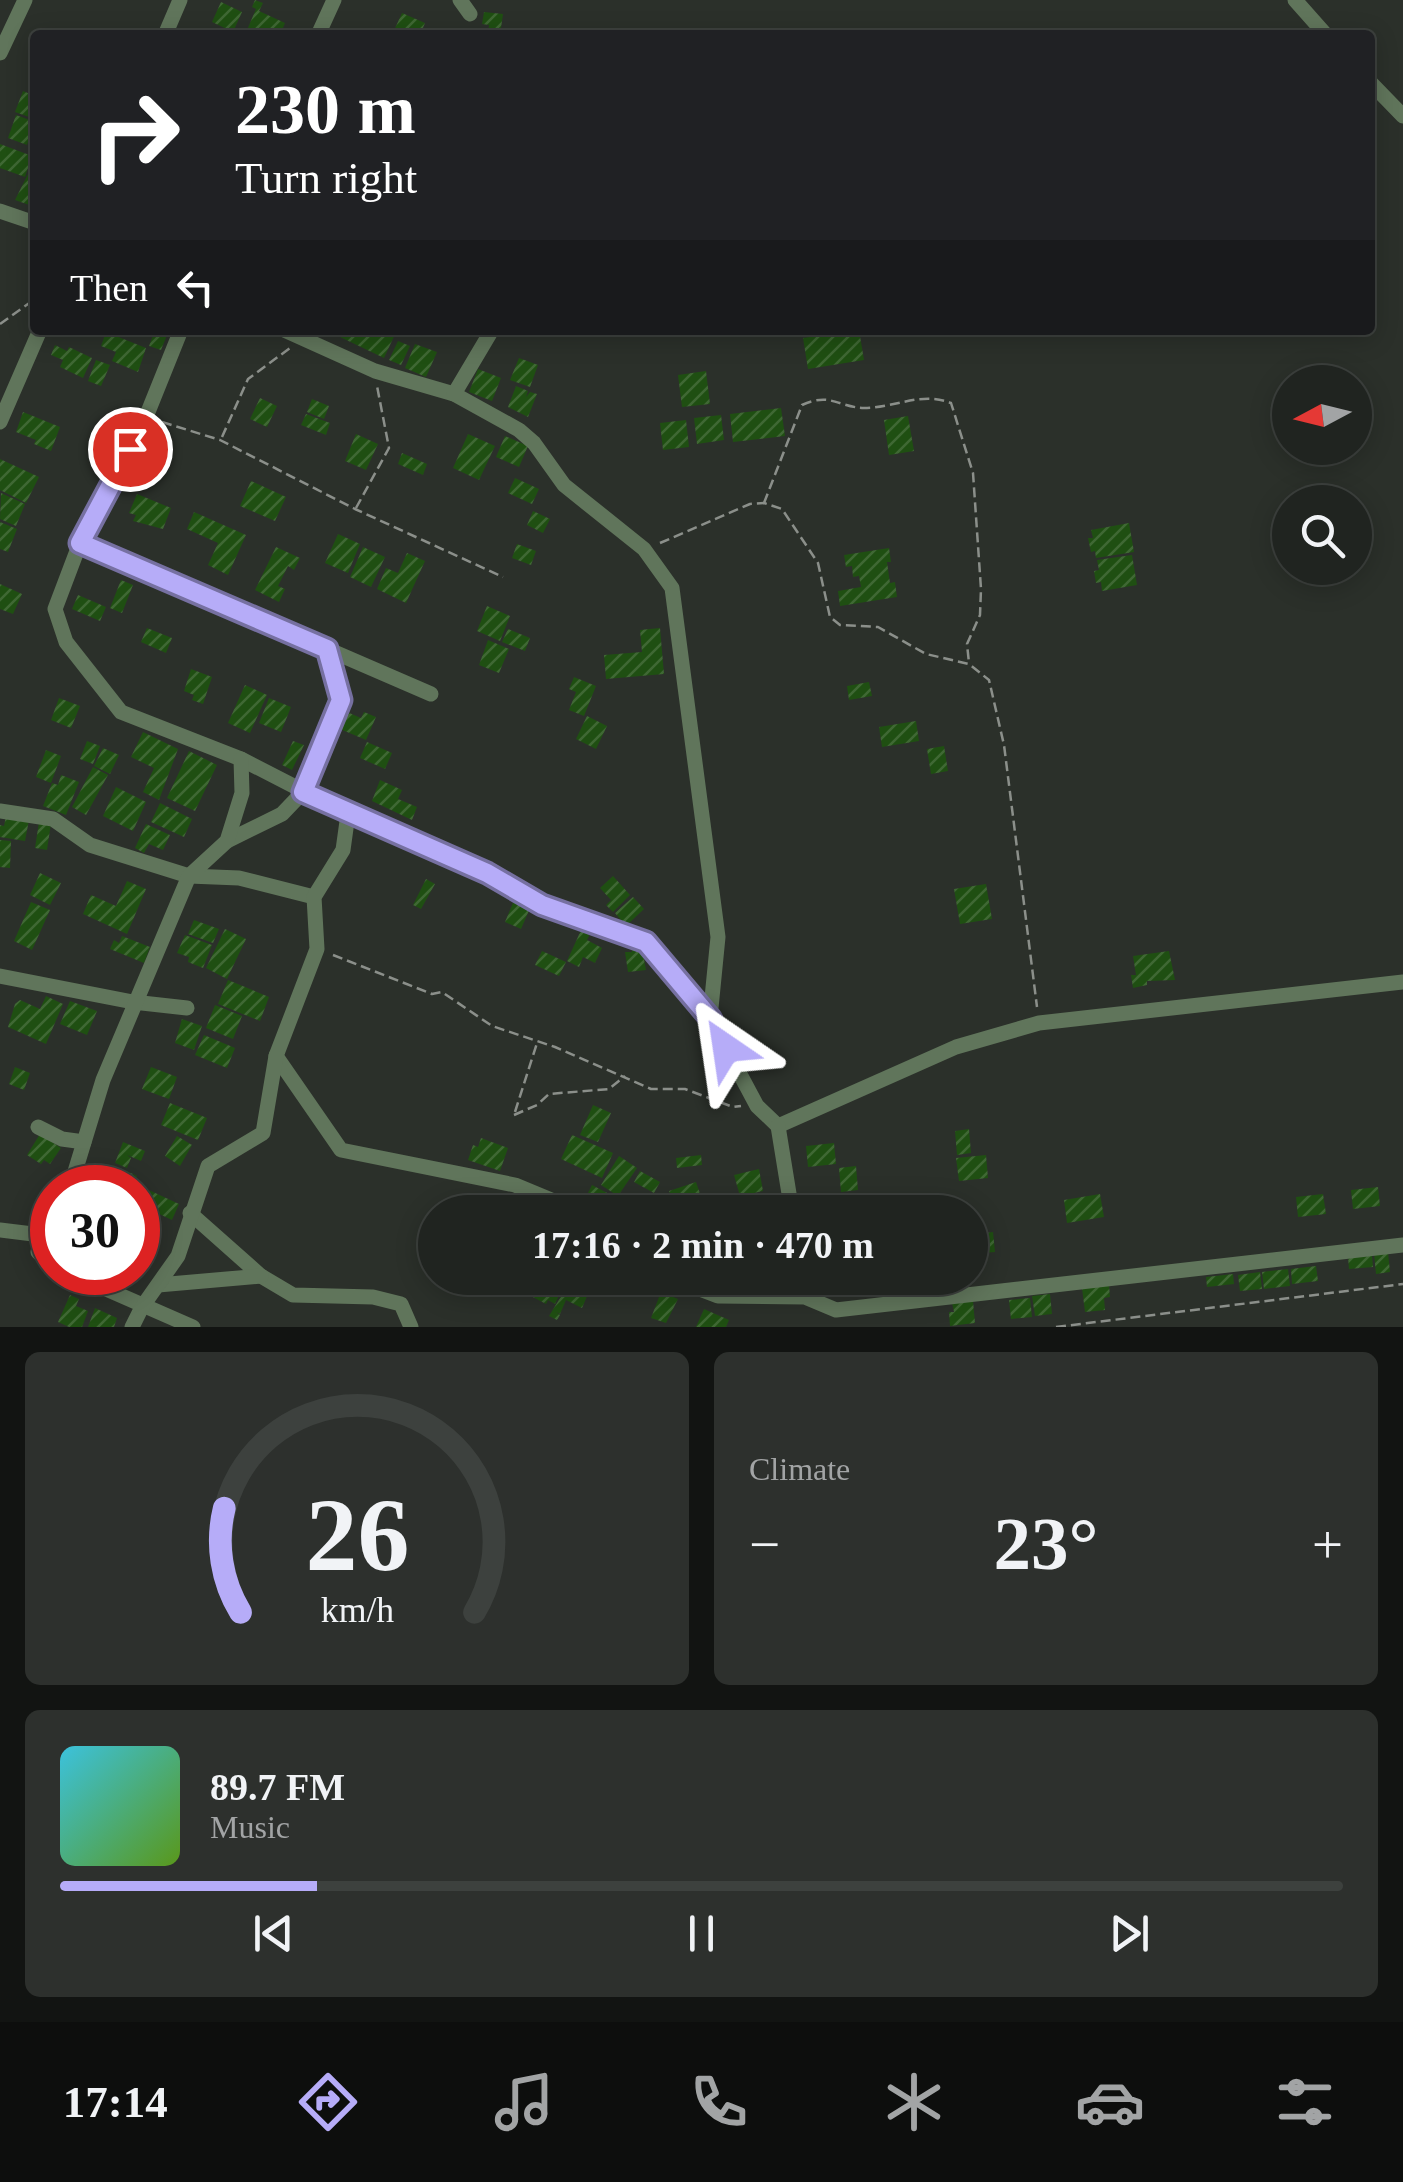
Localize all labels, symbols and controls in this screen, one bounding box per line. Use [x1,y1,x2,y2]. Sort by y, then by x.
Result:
icon: right [70,70,200,200]
text: 230 m [235,71,416,148]
text: Turn right [235,153,417,203]
icon: left [168,260,223,315]
text: Then [70,267,148,309]
north arrow [1272,365,1372,465]
map controls [1272,365,1372,585]
pin [88,407,173,492]
icon: arrive [103,422,158,477]
button: search [1272,485,1372,585]
position arrow [674,996,778,1100]
speed limit sign: 30 [30,1165,160,1295]
text: 17:16 · 2 min · 470 m [532,1224,874,1266]
text: Climate [749,1451,850,1487]
text: 26 [305,1477,409,1592]
text: 23° [994,1502,1099,1585]
text: − [749,1514,780,1575]
text: + [1312,1514,1343,1575]
text: km/h [320,1590,394,1630]
text: 89.7 FM [210,1766,345,1808]
text: Music [210,1809,290,1845]
icon: previous [246,1906,301,1961]
icon: pause [674,1906,729,1961]
icon: next [1102,1906,1157,1961]
icon: directions [293,2067,363,2137]
icon: music [489,2067,559,2137]
icon: phone [684,2067,754,2137]
icon: climate [879,2067,949,2137]
icon: car [1075,2067,1145,2137]
icon: filters [1270,2067,1340,2137]
text: 17:14 [63,2077,168,2127]

